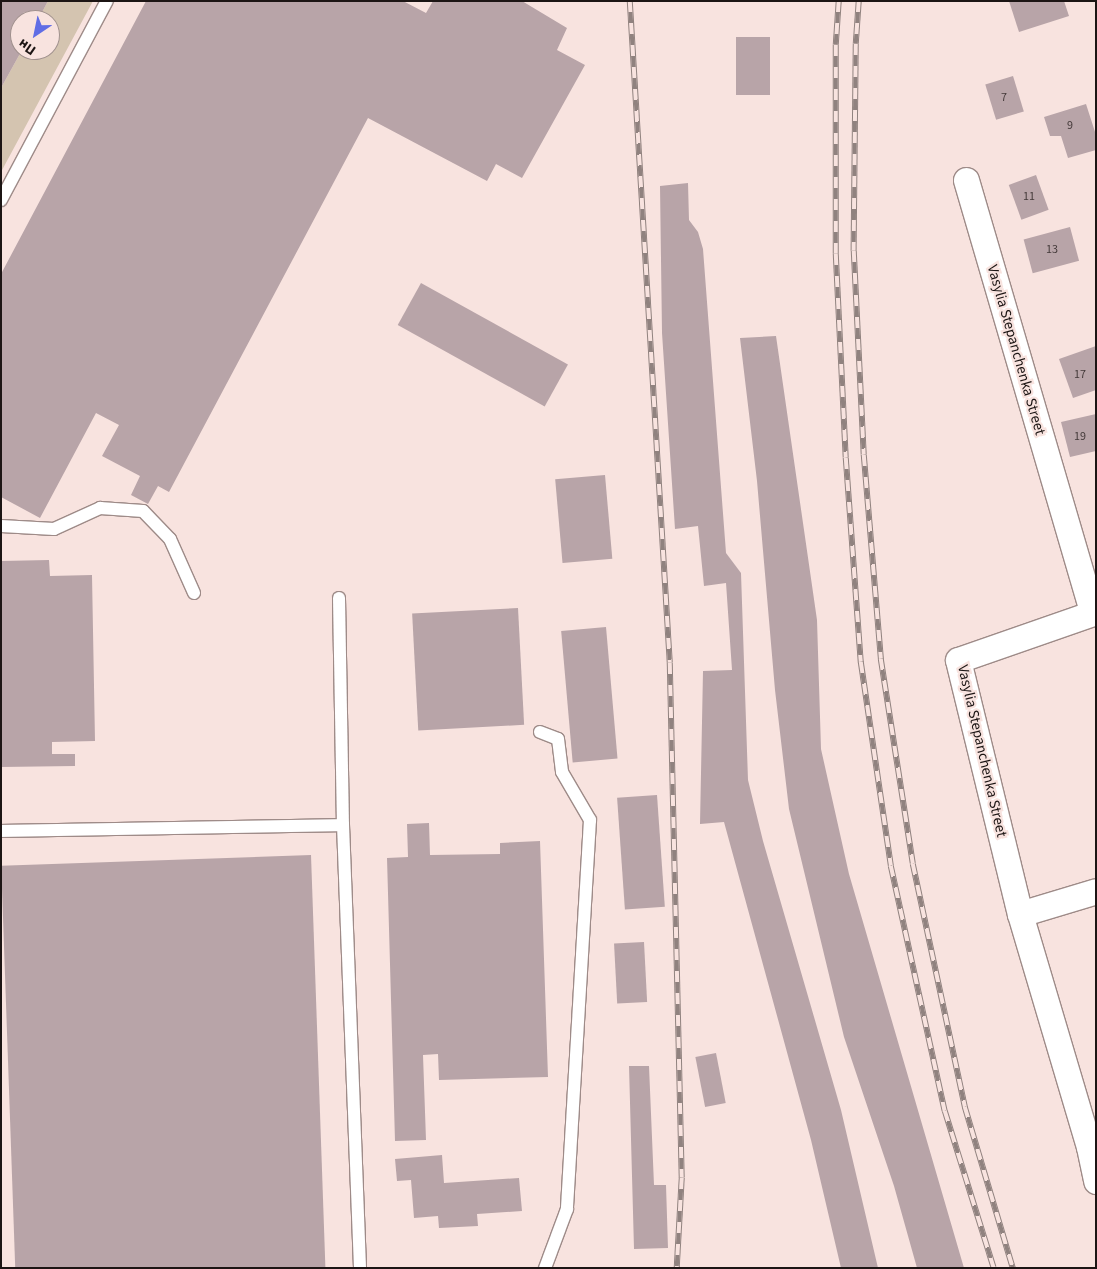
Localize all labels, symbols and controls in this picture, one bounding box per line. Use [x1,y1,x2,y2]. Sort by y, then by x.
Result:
north arrow [10,10,60,60]
text: Пн [14,33,40,60]
house number: 7 [1001,91,1007,105]
house number: 9 [1067,119,1073,133]
house number: 11 [1023,190,1035,204]
house number: 13 [1046,243,1058,257]
street label: Vasylia Stepanchenka Street [983,263,1049,437]
house number: 17 [1074,368,1086,382]
house number: 19 [1074,430,1086,444]
street label: Vasylia Stepanchenka Street [953,663,1011,839]

